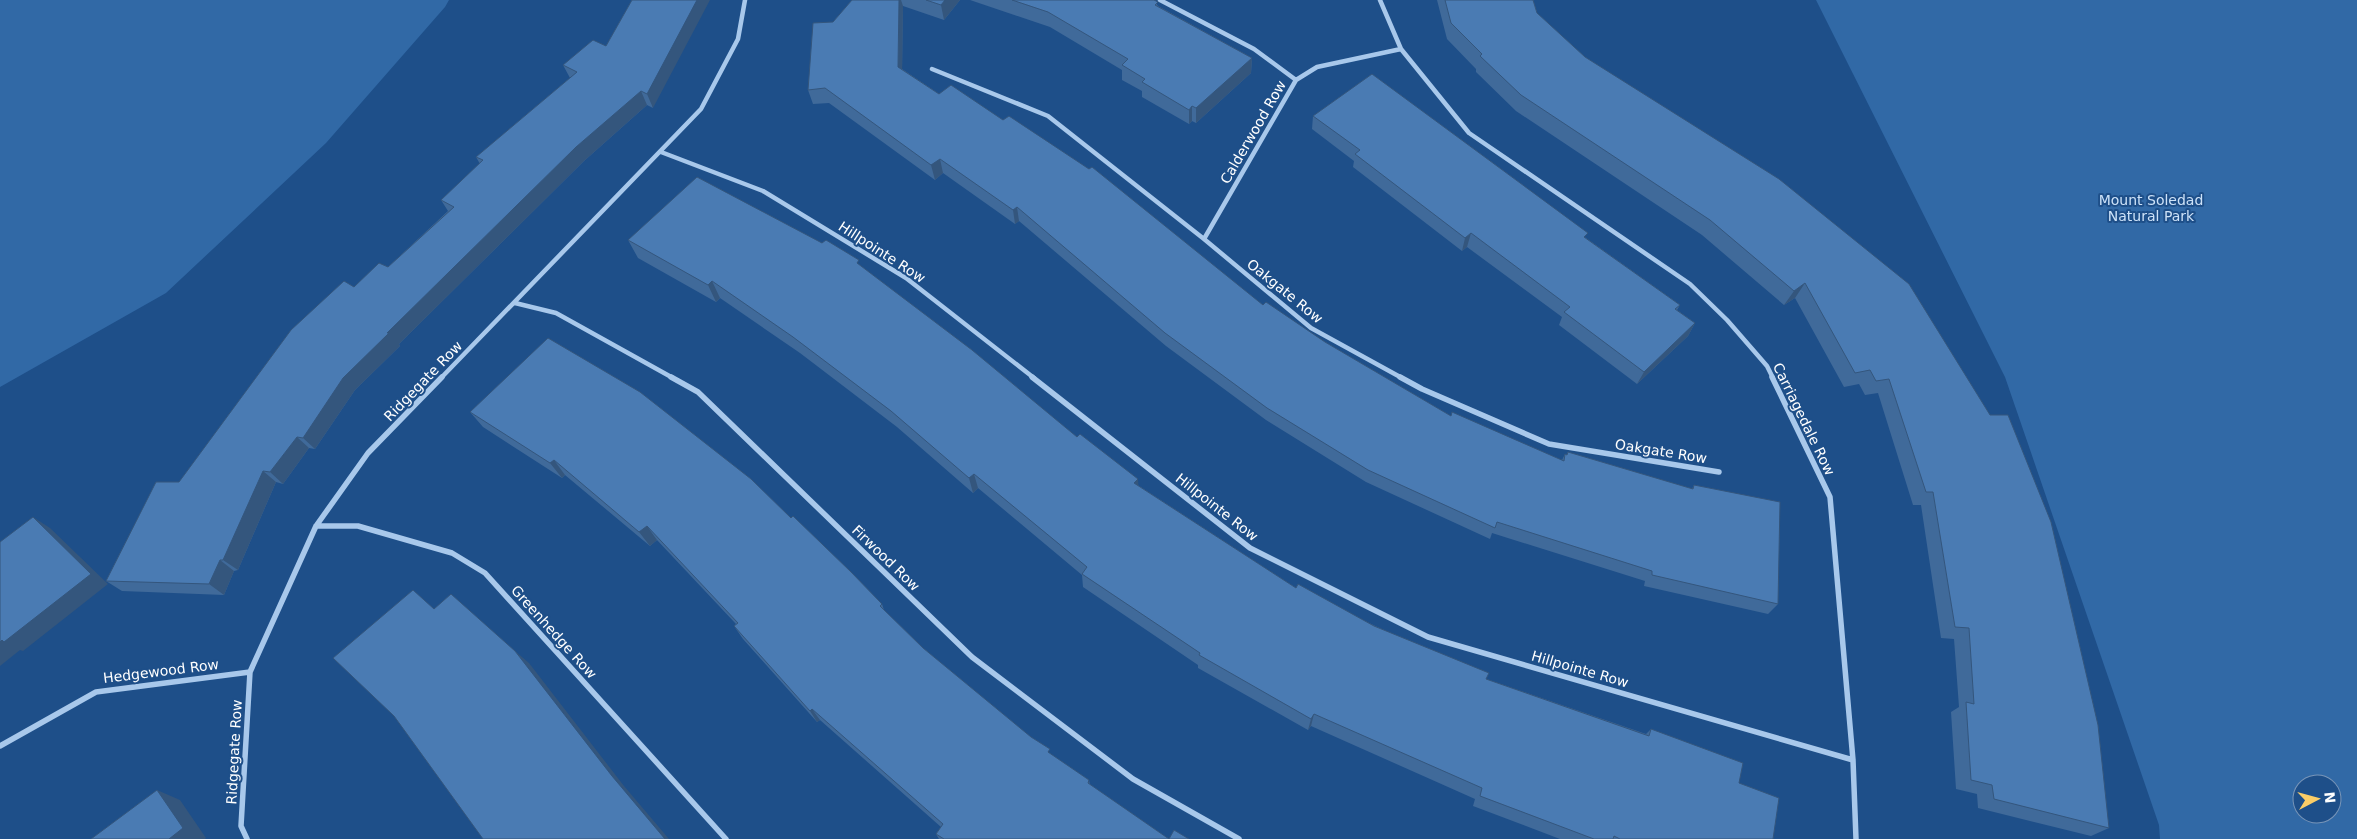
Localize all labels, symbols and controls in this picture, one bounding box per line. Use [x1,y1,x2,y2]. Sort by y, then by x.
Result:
street label: Calderwood Row [1217,78,1289,186]
park label: Mount Soledad Natural Park [2099,192,2203,224]
street label: Hillpointe Row [836,218,928,286]
street label: Oakgate Row [1244,256,1326,326]
street label: Ridgegate Row [381,338,465,424]
street label: Carriagedale Row [1770,360,1838,478]
street label: Oakgate Row [1614,436,1708,466]
street label: Hillpointe Row [1173,470,1261,544]
street label: Firwood Row [849,522,923,594]
street label: Greenhedge Row [508,582,600,682]
street label: Hillpointe Row [1530,648,1630,690]
street label: Hedgewood Row [102,656,220,686]
street label: Ridgegate Row [223,699,245,805]
north arrow [2292,774,2342,824]
text: N [2321,791,2338,804]

